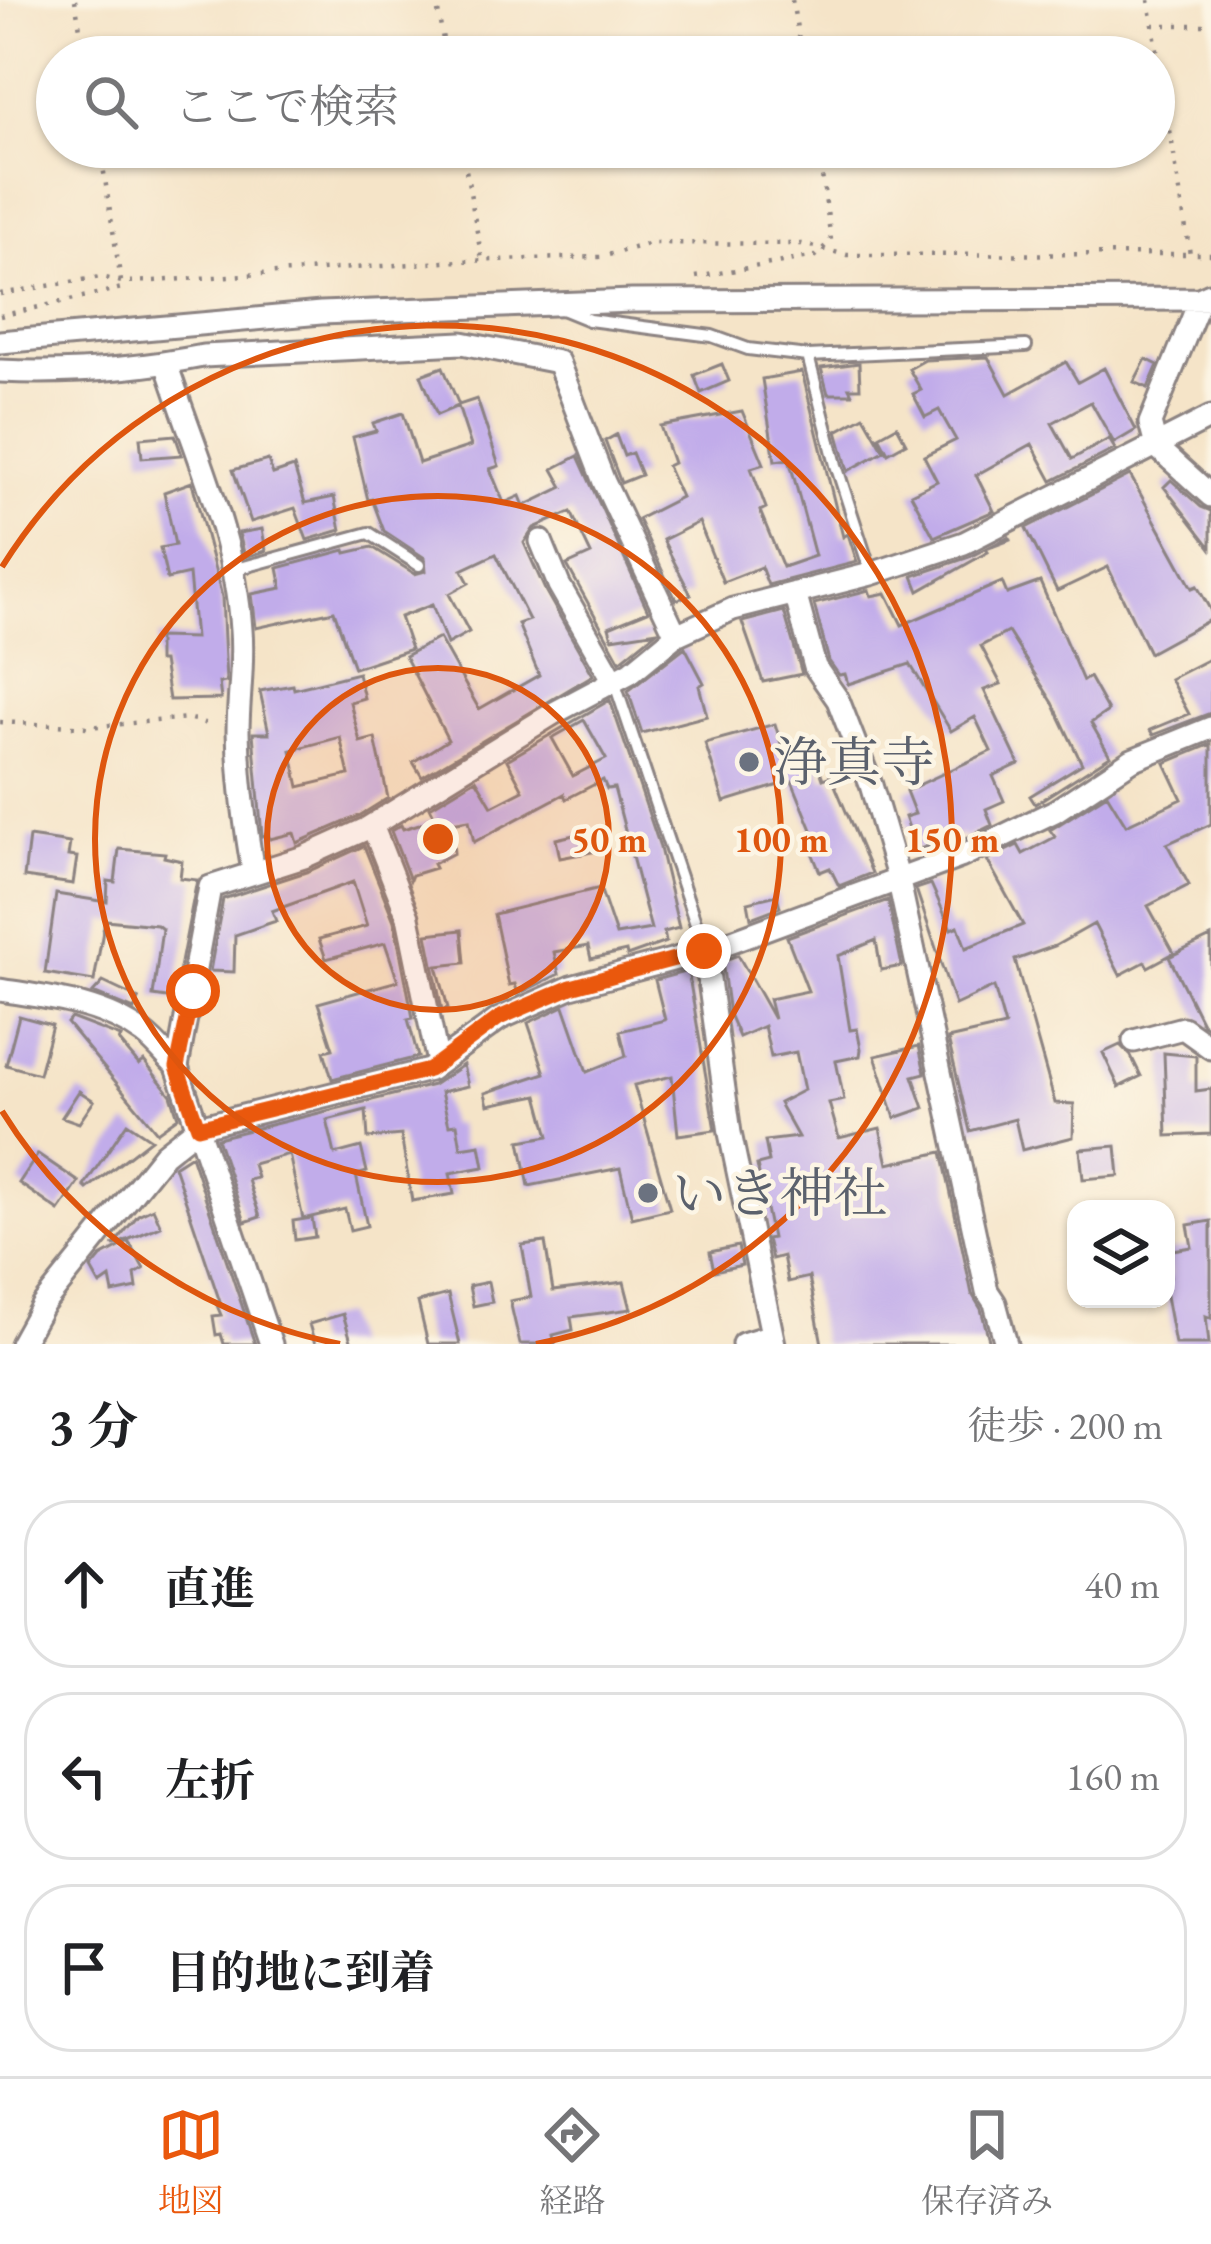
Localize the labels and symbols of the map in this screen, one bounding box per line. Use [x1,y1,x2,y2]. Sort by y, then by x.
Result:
place label: 浄真寺 [773,727,935,797]
marker: 浄真寺 [736,749,762,775]
text: 50 m [571,816,647,863]
text: 100 m [734,816,828,863]
text: 150 m [905,816,999,863]
centre of rings [417,818,459,860]
route end [677,924,731,978]
route start [166,964,220,1018]
place label: いき神社 [672,1158,888,1228]
marker: いき神社 [635,1180,661,1206]

